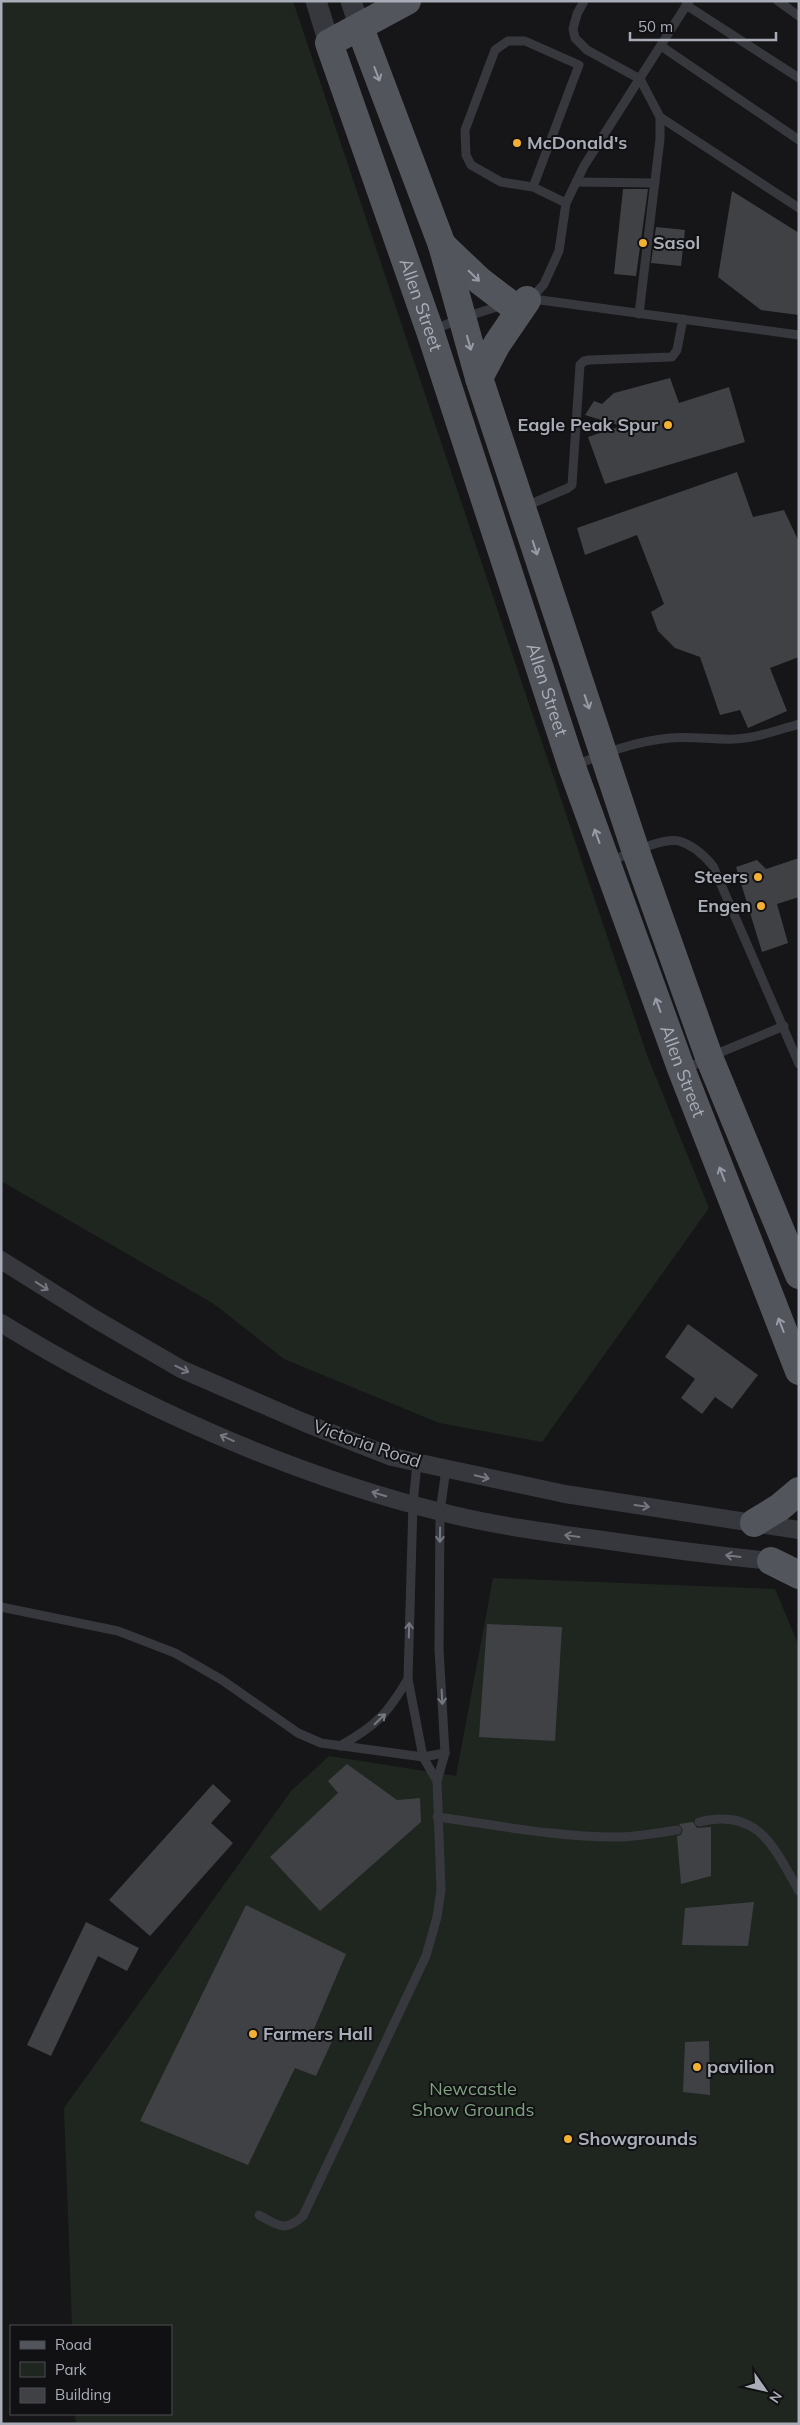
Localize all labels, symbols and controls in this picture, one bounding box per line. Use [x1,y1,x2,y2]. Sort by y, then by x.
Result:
scale bar [630,10,776,42]
text: 50 m [638,17,673,36]
one-way arrow [373,66,382,81]
place label: McDonald's [527,131,627,154]
marker: McDonald's [511,137,523,149]
place label: Sasol [653,231,700,254]
marker: Sasol [637,237,649,249]
street label: Allen Street [394,255,448,354]
one-way arrow [468,269,480,282]
one-way arrow [465,335,474,351]
place label: Eagle Peak Spur [518,413,659,436]
marker: Eagle Peak Spur [662,419,674,431]
one-way arrow [531,540,540,555]
street label: Allen Street [521,640,573,739]
one-way arrow [583,694,592,709]
one-way arrow [591,829,601,845]
place label: Steers [694,865,748,888]
marker: Steers [752,871,764,883]
place label: Engen [698,894,751,917]
marker: Engen [755,900,767,912]
one-way arrow [653,998,662,1014]
street label: Allen Street [655,1022,711,1120]
one-way arrow [717,1166,726,1182]
one-way arrow [35,1281,49,1291]
one-way arrow [776,1318,785,1333]
one-way arrow [174,1365,189,1374]
street label: Victoria Road [310,1414,424,1473]
one-way arrow [220,1433,235,1443]
one-way arrow [473,1473,489,1482]
one-way arrow [372,1488,388,1498]
one-way arrow [633,1501,649,1511]
one-way arrow [435,1526,445,1543]
one-way arrow [564,1530,580,1540]
one-way arrow [725,1551,741,1561]
one-way arrow [404,1622,414,1638]
one-way arrow [437,1689,446,1705]
one-way arrow [374,1713,386,1725]
place label: Farmers Hall [263,2022,373,2045]
marker: Farmers Hall [247,2028,259,2040]
place label: pavilion [707,2055,775,2078]
marker: pavilion [691,2061,703,2073]
park label: Newcastle Show Grounds [412,2077,534,2121]
place label: Showgrounds [578,2127,697,2150]
marker: Showgrounds [562,2133,574,2145]
legend [10,2325,172,2415]
text: Road [55,2335,92,2354]
text: Park [55,2360,87,2379]
north arrow [740,2365,790,2415]
text: Building [55,2385,111,2404]
text: N [765,2388,786,2407]

